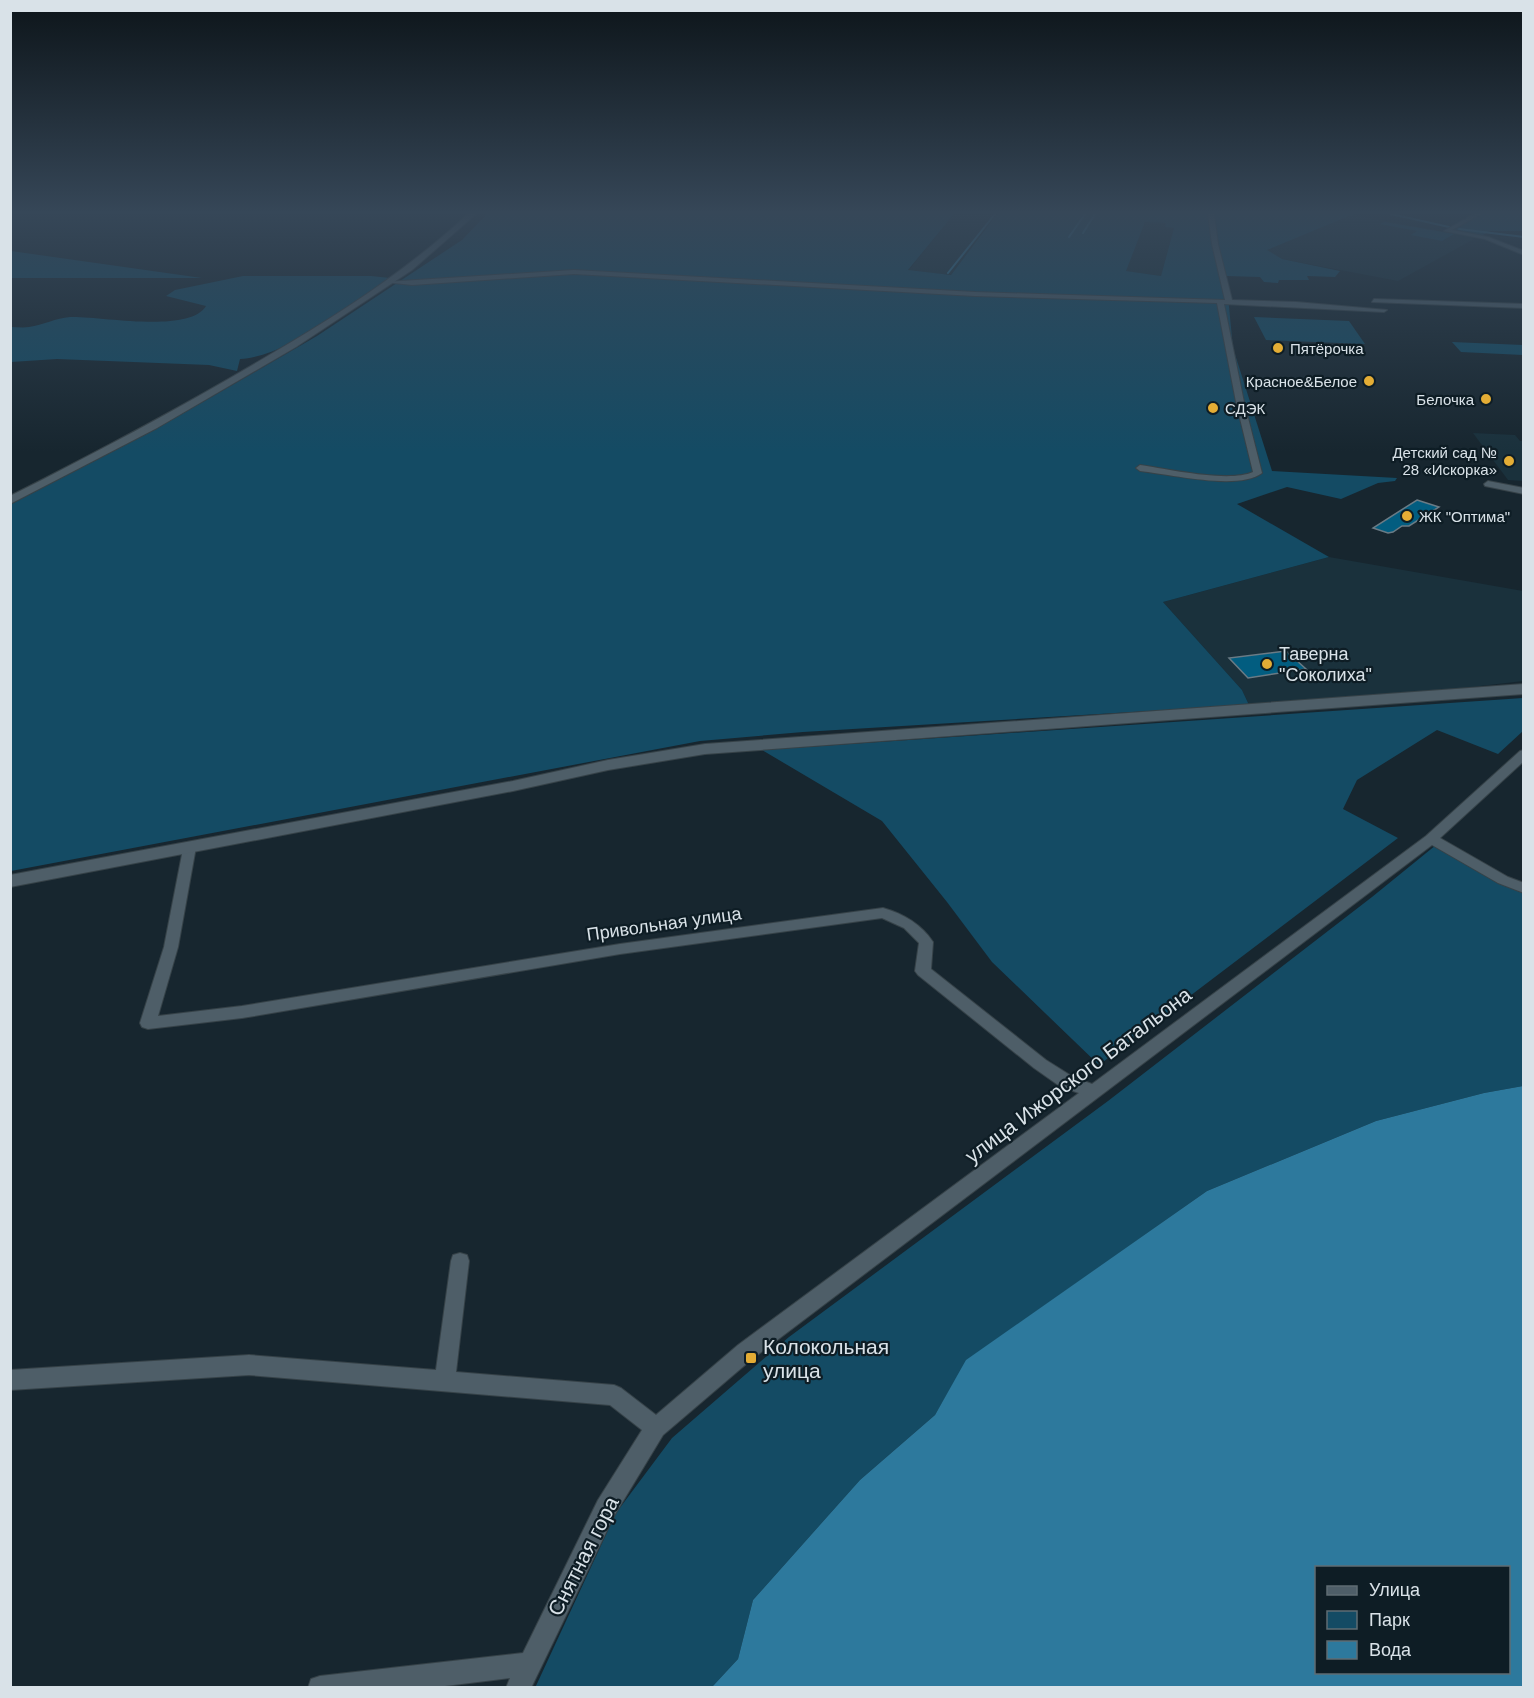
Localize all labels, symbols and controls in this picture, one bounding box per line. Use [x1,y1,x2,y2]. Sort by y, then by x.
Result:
place label: Пятёрочка [1290,340,1364,357]
marker: Пятёрочка [1271,341,1285,355]
place label: Красное&Белое [1246,373,1357,390]
marker: Красное&Белое [1362,374,1376,388]
place label: Белочка [1416,391,1475,408]
marker: Белочка [1479,392,1493,406]
place label: СДЭК [1225,400,1265,417]
marker: СДЭК [1206,401,1220,415]
place label: Детский сад № 28 «Искорка» [1392,444,1497,478]
marker: Детский сад № 28 «Искорка» [1502,454,1516,468]
place label: ЖК "Оптима" [1419,508,1510,525]
marker: ЖК "Оптима" [1400,509,1414,523]
place label: Таверна "Соколиха" [1279,644,1372,685]
marker: Таверна "Соколиха" [1260,657,1274,671]
street label: Привольная улица [585,903,744,945]
street label: улица Ижорского Батальона [961,982,1196,1167]
place label: Колокольная улица [763,1335,889,1382]
marker: Колокольная улица [744,1351,758,1365]
street label: Снятная гора [543,1492,623,1619]
legend [1315,1566,1510,1674]
text: Улица [1369,1580,1421,1600]
text: Парк [1369,1610,1410,1630]
text: Вода [1369,1640,1412,1660]

